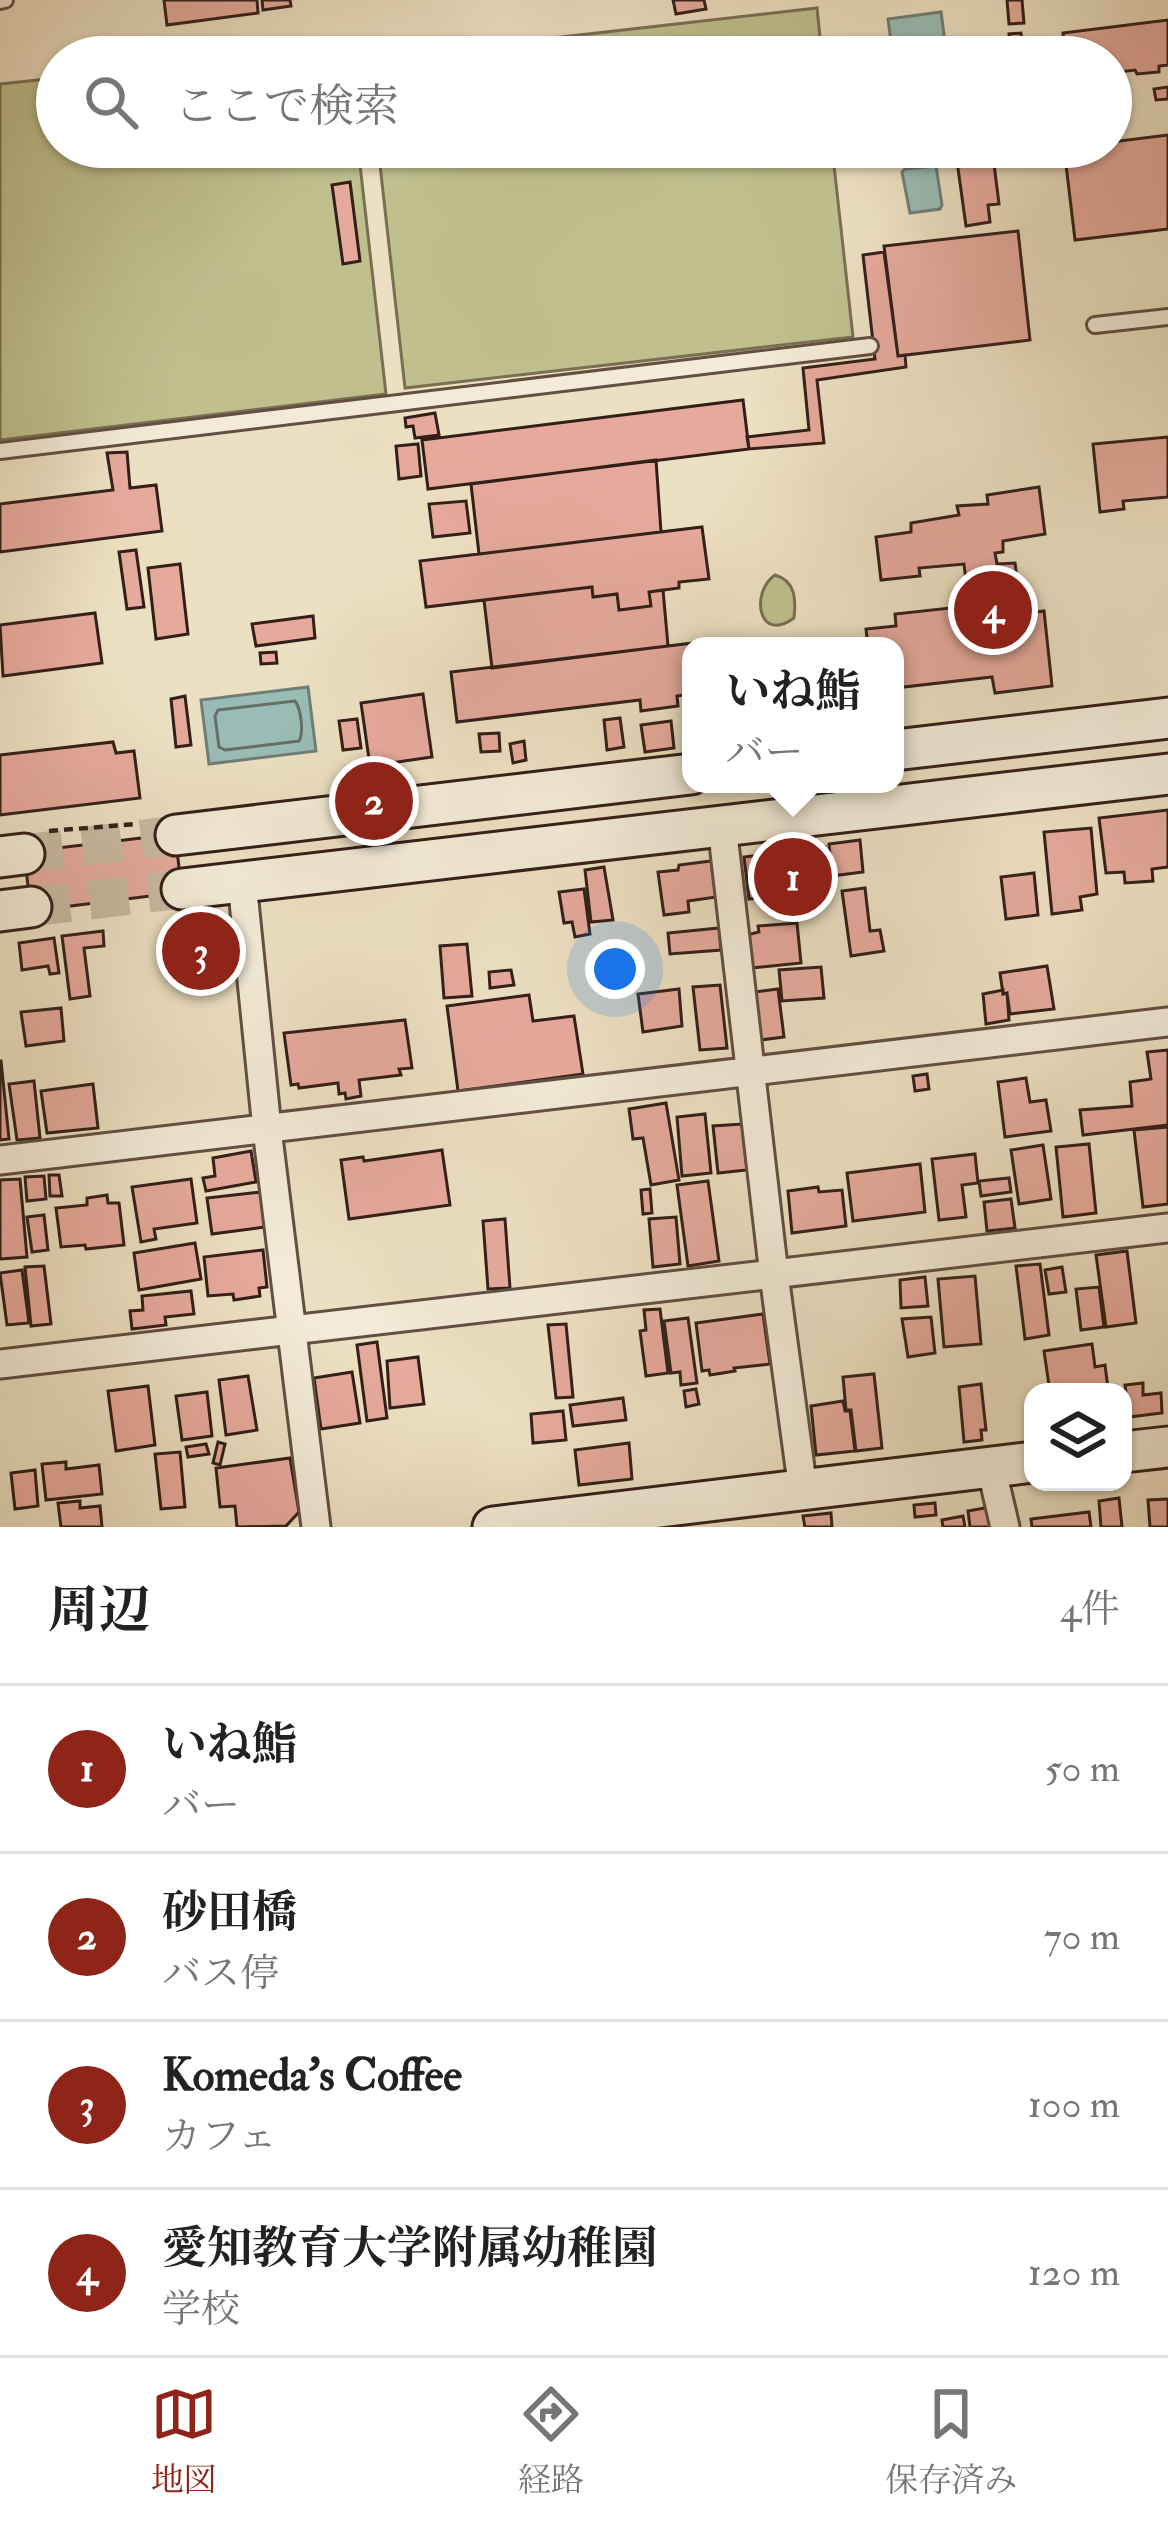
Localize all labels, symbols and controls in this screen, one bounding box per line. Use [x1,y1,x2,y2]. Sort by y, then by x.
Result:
search box [36,36,1132,168]
icon: search [78,69,144,135]
text: ここで検索 [174,79,399,135]
pin: 4 [954,565,1032,655]
popup [682,637,904,793]
text: いね鮨 [725,664,861,720]
text: バー [725,728,804,777]
pin: 2 [335,756,413,846]
pin: 1 [754,832,832,922]
pin: 3 [162,906,240,996]
your location [585,939,645,999]
map controls [1024,1383,1132,1491]
button: layers [1024,1383,1132,1491]
text: 周辺 [48,1579,150,1643]
text: 4件 [1060,1585,1120,1634]
text: いね鮨 [162,1717,297,1773]
text: 1 [80,1744,94,1793]
text: 50 m [1045,1744,1120,1793]
text: バー [162,1781,240,1830]
text: 砂田橋 [162,1885,297,1941]
text: 2 [77,1912,97,1961]
text: 70 m [1044,1912,1120,1961]
text: バス停 [162,1949,279,1998]
text: Komeda's Coffee [162,2048,462,2104]
text: 3 [80,2080,94,2129]
text: 100 m [1028,2080,1120,2129]
text: カフェ [162,2112,277,2161]
text: 愛知教育大学附属幼稚園 [162,2221,657,2277]
text: 4 [76,2248,98,2297]
text: 120 m [1028,2248,1120,2297]
text: 学校 [162,2285,240,2334]
tab: 地図 [151,2381,217,2501]
tab: 経路 [518,2381,584,2501]
tab: 保存済み [885,2381,1017,2501]

